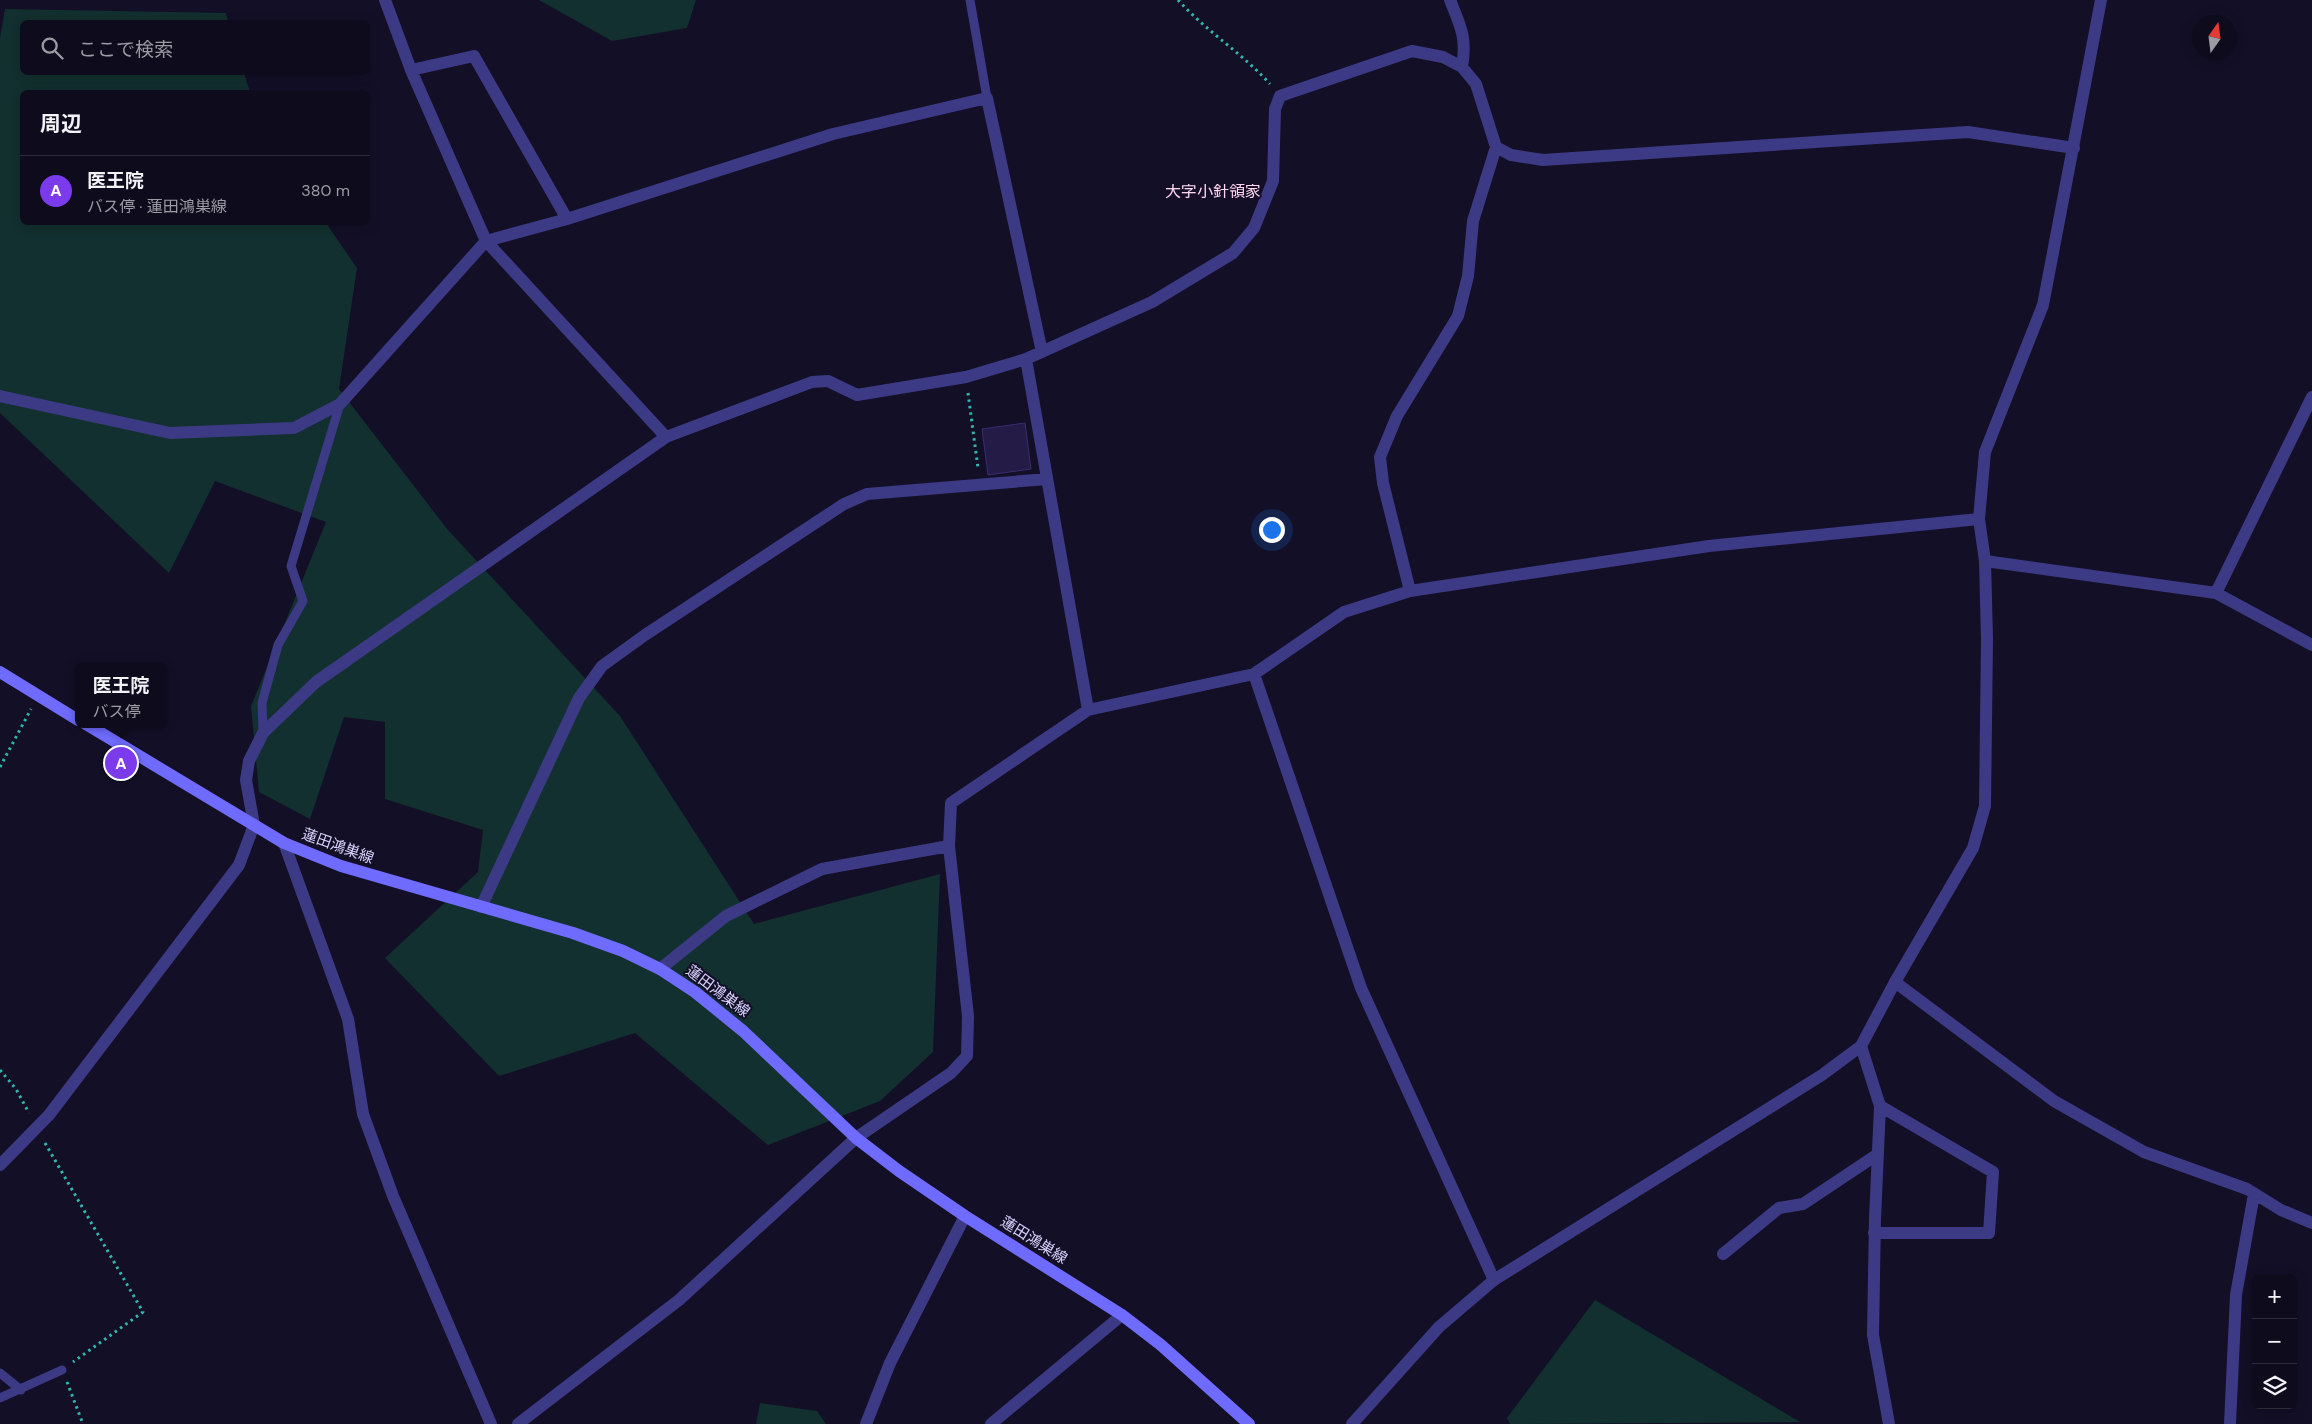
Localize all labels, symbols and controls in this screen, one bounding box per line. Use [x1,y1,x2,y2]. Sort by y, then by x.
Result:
north arrow [2192,15,2237,60]
search box [20,20,370,75]
icon: search [38,34,66,62]
text: ここで検索 [78,37,173,62]
text: 周辺 [40,110,82,138]
text: 医王院 [87,168,144,193]
text: A [50,180,62,201]
text: 380 m [301,180,350,201]
district label: 大字小針領家 [1165,181,1261,202]
text: バス停 · 蓮田鴻巣線 [87,196,227,217]
your location [1259,517,1285,543]
popup [75,663,167,728]
text: 医王院 [92,673,150,698]
text: バス停 [92,701,141,722]
pin: A [105,744,137,782]
street label: 蓮田鴻巣線 [299,824,377,868]
street label: 蓮田鴻巣線 [682,960,754,1022]
street label: 蓮田鴻巣線 [997,1212,1071,1268]
map controls [2252,1274,2297,1409]
button: + [2252,1274,2297,1319]
button: − [2252,1319,2297,1364]
button: layers [2252,1364,2297,1409]

